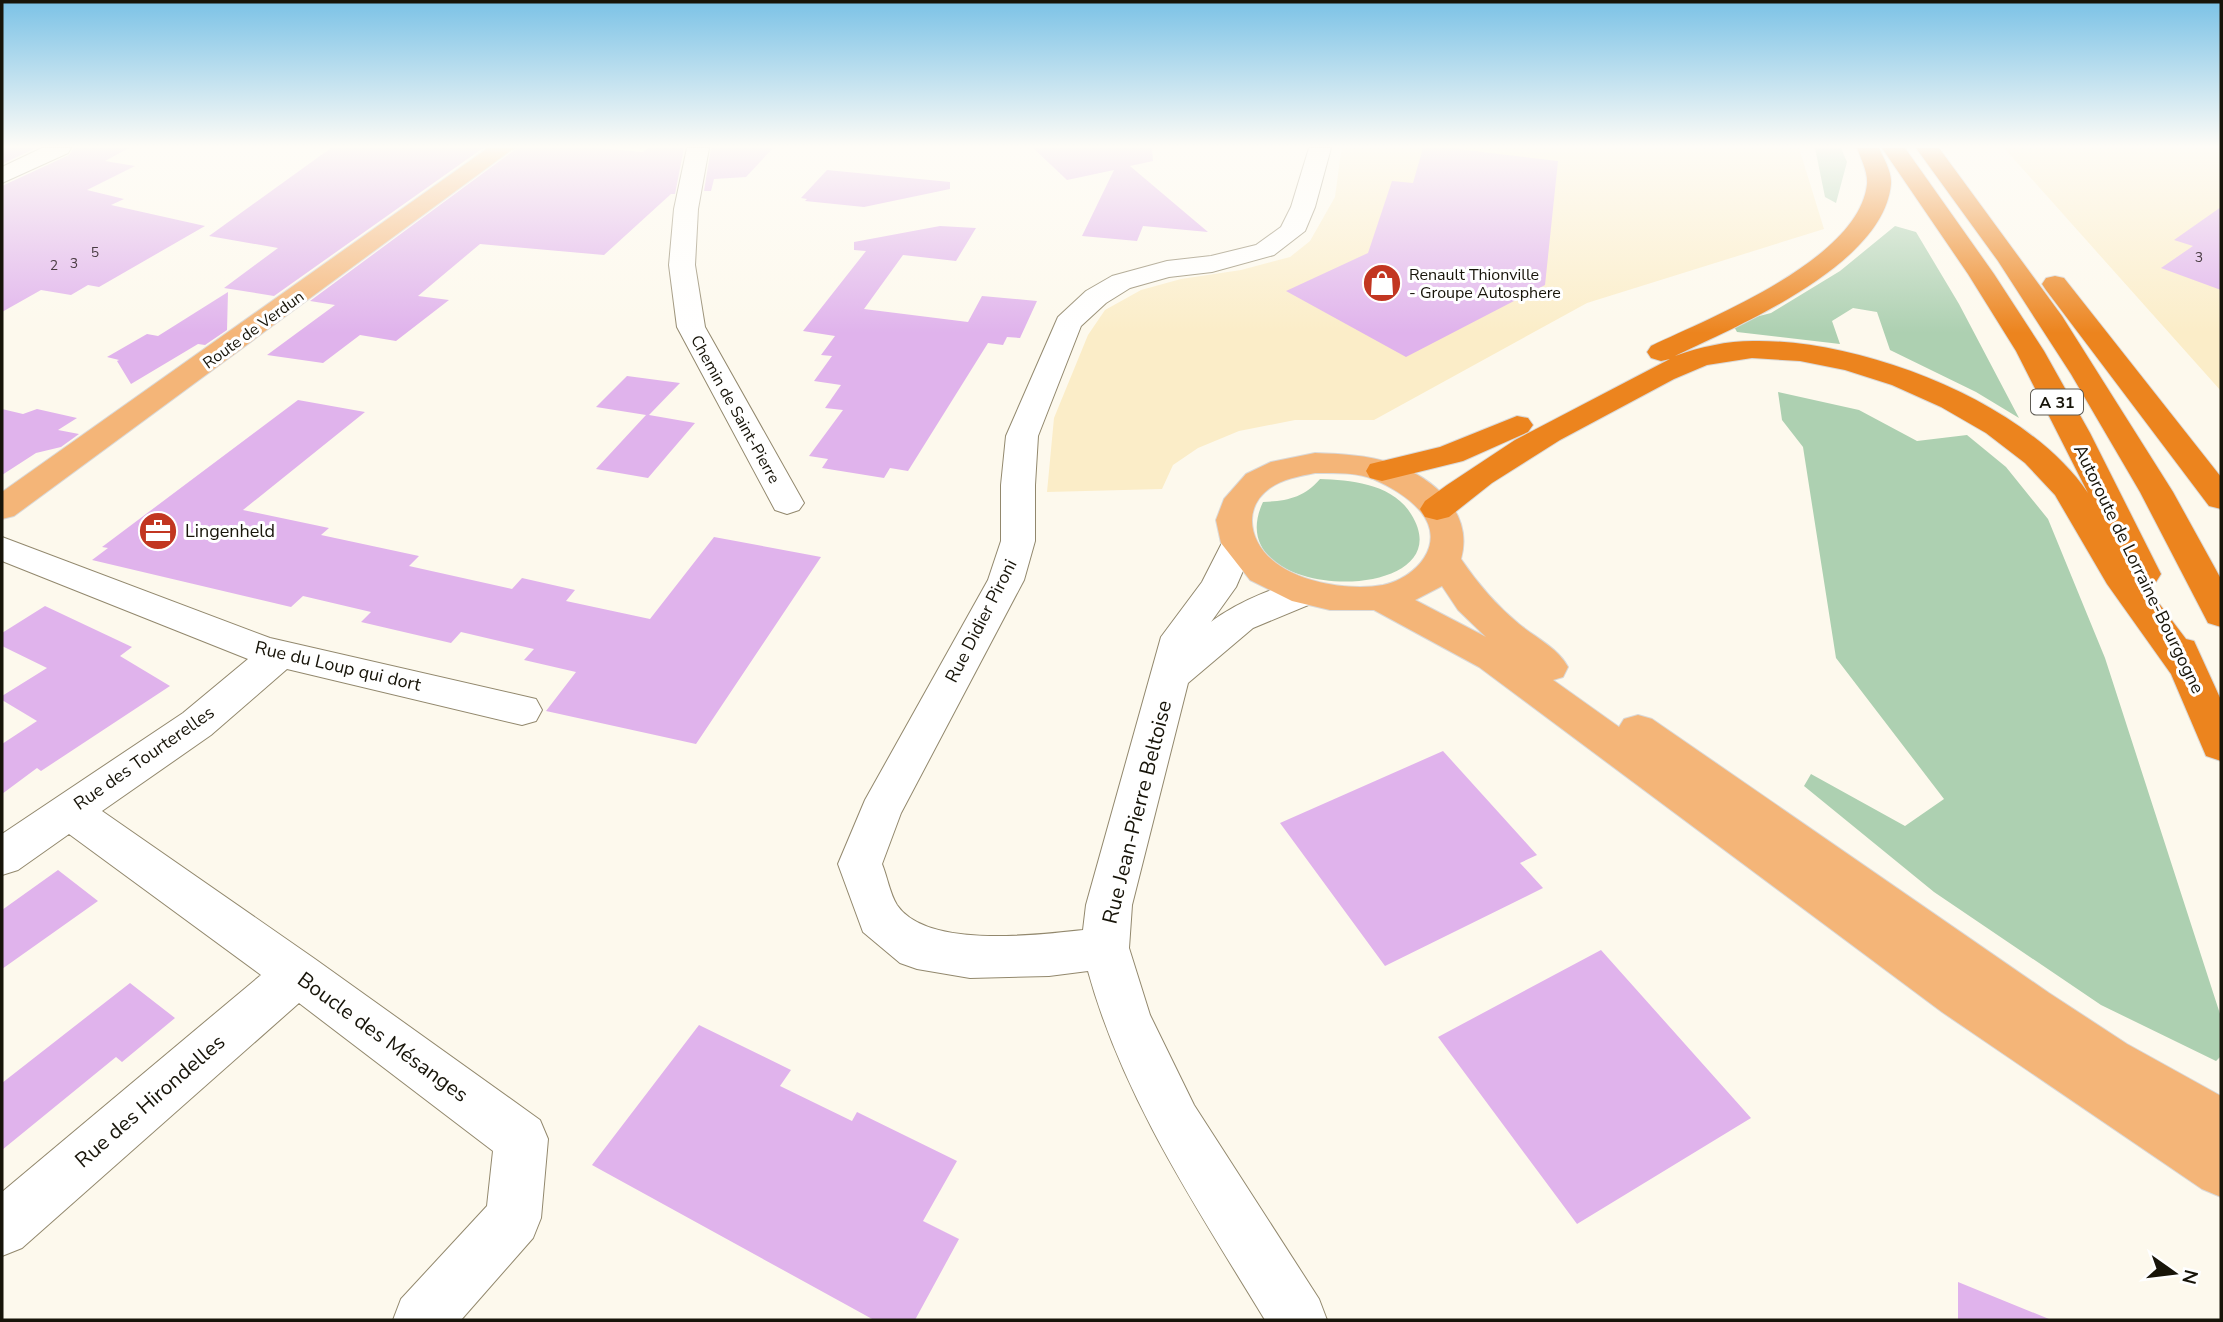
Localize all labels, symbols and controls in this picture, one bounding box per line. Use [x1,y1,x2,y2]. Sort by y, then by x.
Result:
house number: 5 [91,243,99,262]
house number: 3 [2195,248,2203,267]
house number: 3 [70,254,78,273]
house number: 2 [50,256,58,275]
shop icon: Renault Thionville - Groupe Autosphere [1361,262,1403,304]
place label: Renault Thionville - Groupe Autosphere [1409,264,1561,304]
street label: Route de Verdun [199,286,309,374]
street label: Chemin de Saint-Pierre [685,331,785,488]
road number: A 31 [2031,390,2083,414]
street label: Autoroute de Lorraine-Bourgogne [2068,440,2210,698]
office icon: Lingenheld [137,510,179,552]
place label: Lingenheld [185,519,275,543]
street label: Rue Didier Pironi [940,555,1022,687]
street label: Rue du Loup qui dort [253,635,424,697]
street label: Rue Jean-Pierre Beltoise [1096,697,1178,927]
street label: Rue des Tourterelles [69,700,219,816]
street label: Boucle des Mésanges [292,965,474,1109]
street label: Rue des Hirondelles [69,1028,231,1174]
north arrow [2139,1238,2209,1308]
text: N [2175,1267,2204,1287]

